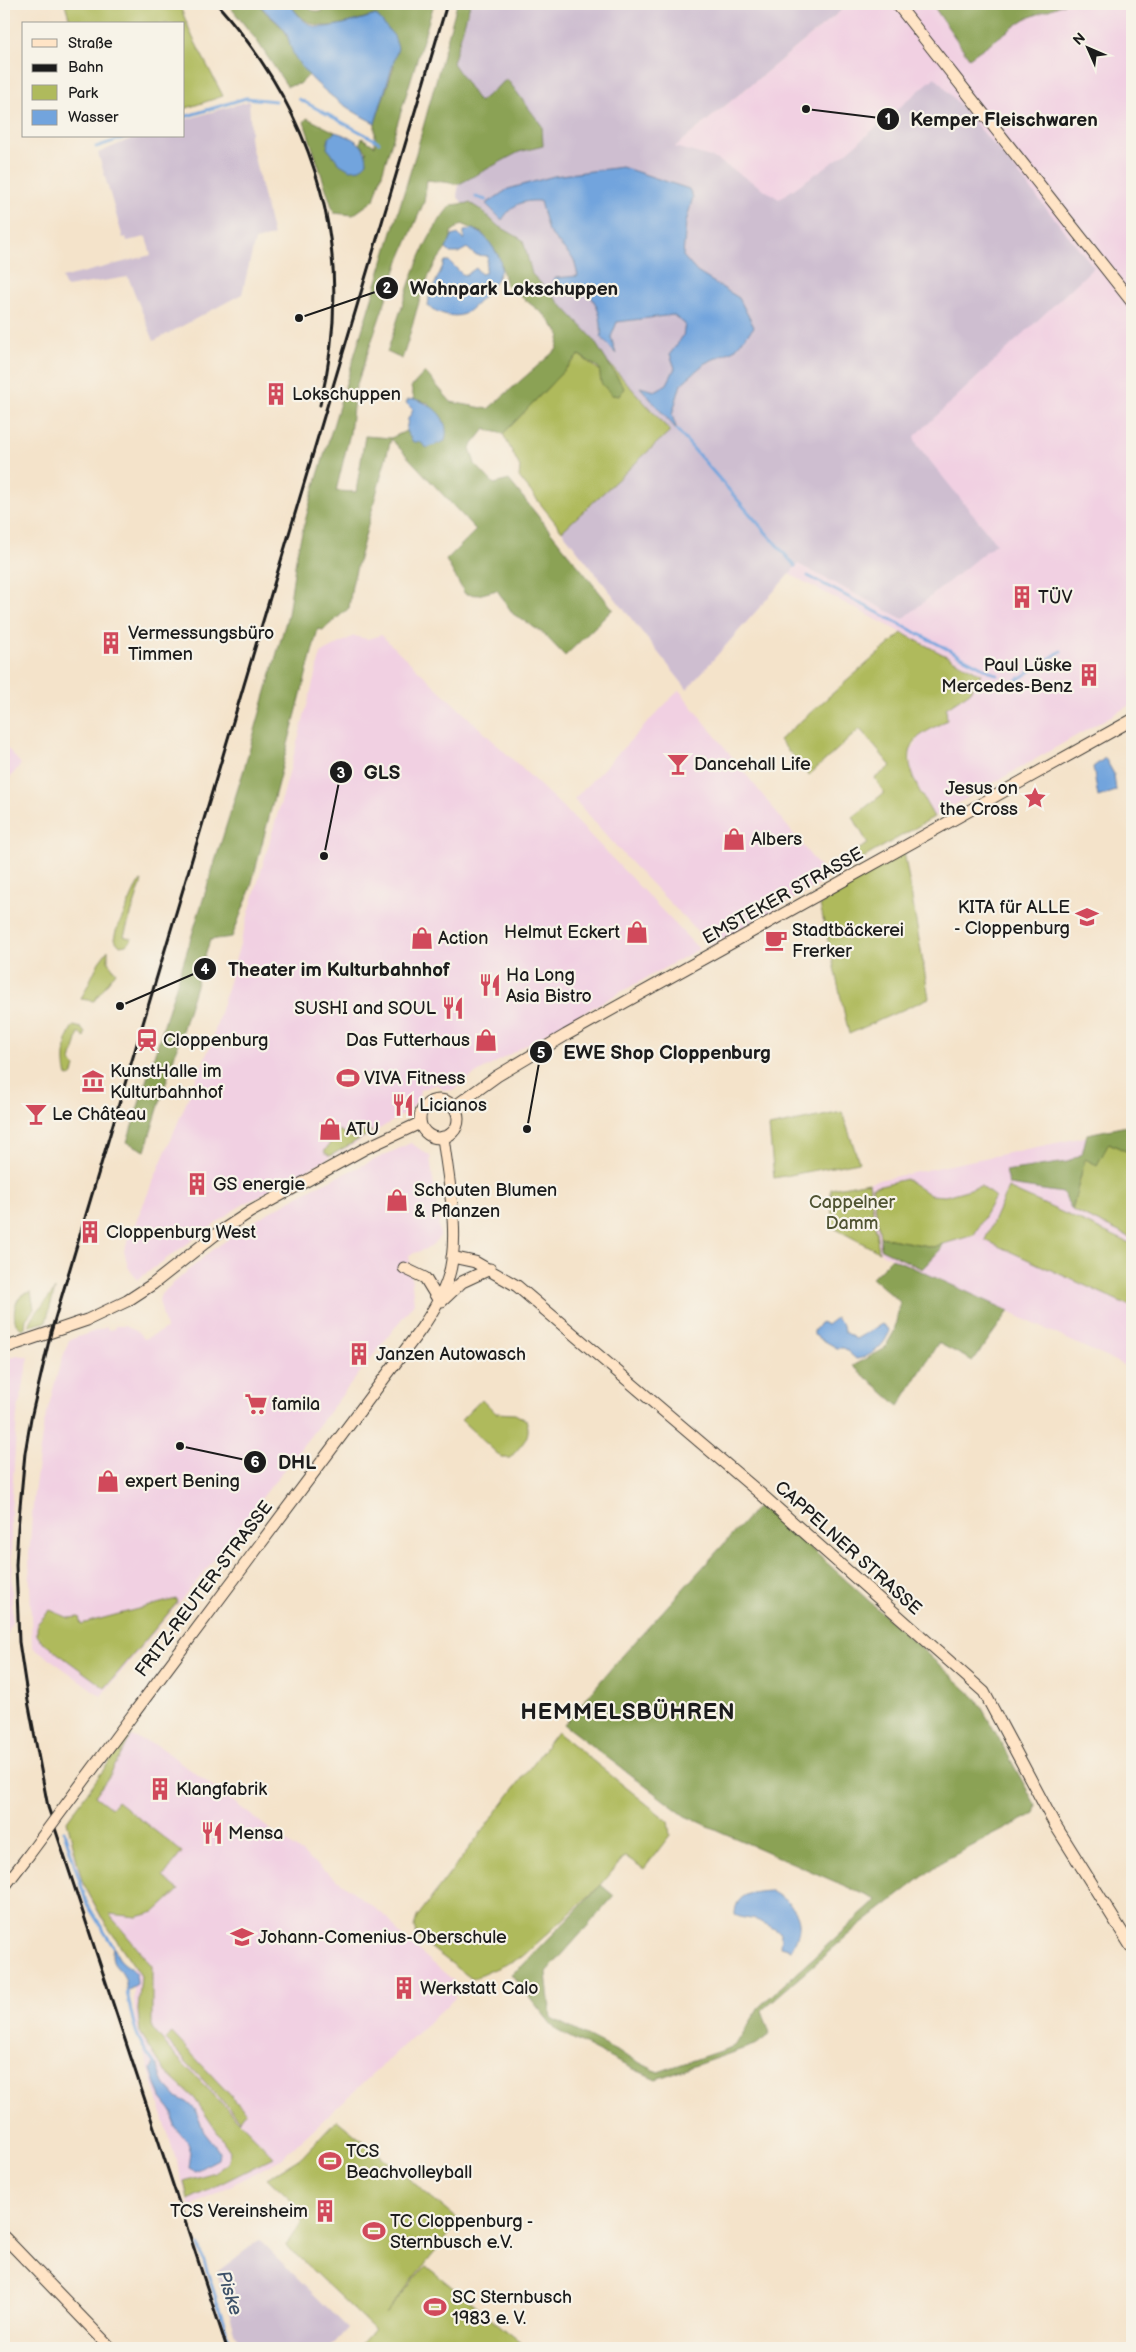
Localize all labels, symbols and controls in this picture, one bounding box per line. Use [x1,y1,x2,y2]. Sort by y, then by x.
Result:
legend [22,22,185,138]
north arrow [1064,22,1114,72]
text: N [1069,29,1089,49]
text: Straße [68,34,113,53]
text: Bahn [68,58,104,77]
text: Park [68,84,99,103]
callout: Kemper Fleischwaren [876,102,1108,136]
text: Wasser [68,108,119,127]
text: Kemper Fleischwaren [910,109,1098,132]
text: 1 [885,110,891,129]
callout: Wohnpark Lokschuppen [375,271,628,305]
text: Wohnpark Lokschuppen [410,278,618,301]
text: 2 [383,279,392,298]
building icon: Lokschuppen [263,381,289,407]
place label: Lokschuppen [292,384,401,405]
building icon: TÜV [1009,584,1035,610]
place label: TÜV [1038,586,1073,608]
place label: Vermessungsbüro Timmen [128,623,274,665]
building icon: Vermessungsbüro Timmen [98,630,124,656]
place label: Paul Lüske Mercedes-Benz [941,655,1072,697]
building icon: Paul Lüske Mercedes-Benz [1076,662,1102,688]
bar icon: Dancehall Life [665,751,691,777]
place label: Dancehall Life [694,754,811,775]
callout: GLS [328,755,410,789]
text: GLS [364,762,400,785]
text: 3 [337,764,346,783]
place label: Jesus on the Cross [940,778,1018,820]
place icon: Jesus on the Cross [1022,785,1048,811]
shop icon: Albers [721,826,747,852]
place label: Albers [751,829,802,850]
street label: EMSTEKER STRASSE [699,843,867,949]
place label: KITA für ALLE - Cloppenburg [954,897,1070,939]
school or university icon: KITA für ALLE - Cloppenburg [1074,904,1100,930]
shop icon: Helmut Eckert [624,919,650,945]
place label: Stadtbäckerei Frerker [792,920,904,962]
place label: Helmut Eckert [504,922,620,943]
shop icon: Action [409,925,435,951]
cafe icon: Stadtbäckerei Frerker [763,927,789,953]
place label: Action [438,928,488,949]
callout: Theater im Kulturbahnhof [193,952,460,986]
text: Theater im Kulturbahnhof [228,959,451,982]
text: 4 [201,960,210,979]
place label: Ha Long Asia Bistro [506,965,592,1007]
restaurant icon: Ha Long Asia Bistro [477,972,503,998]
restaurant icon: SUSHI and SOUL [440,995,466,1021]
place label: SUSHI and SOUL [294,998,437,1019]
station icon: Cloppenburg [134,1027,160,1053]
shop icon: Das Futterhaus [473,1027,499,1053]
place label: Cloppenburg [163,1030,268,1051]
place label: Das Futterhaus [346,1030,470,1051]
callout: EWE Shop Cloppenburg [528,1035,781,1069]
text: EWE Shop Cloppenburg [563,1042,771,1065]
text: 5 [537,1044,546,1063]
place label: KunstHalle im Kulturbahnhof [110,1061,224,1103]
sports icon: VIVA Fitness [335,1065,361,1091]
museum icon: KunstHalle im Kulturbahnhof [80,1068,106,1094]
place label: VIVA Fitness [364,1068,465,1089]
restaurant icon: Licianos [390,1092,416,1118]
place label: Licianos [419,1095,487,1116]
bar icon: Le Château [23,1101,49,1127]
place label: Le Château [52,1104,146,1125]
shop icon: ATU [317,1116,343,1142]
place label: ATU [346,1119,379,1140]
building icon: GS energie [184,1171,210,1197]
place label: GS energie [213,1174,305,1195]
place label: Schouten Blumen & Pflanzen [414,1180,557,1222]
shop icon: Schouten Blumen & Pflanzen [384,1187,410,1213]
park label: Cappelner Damm [809,1192,895,1234]
building icon: Cloppenburg West [77,1219,103,1245]
place label: Cloppenburg West [106,1222,256,1243]
building icon: Janzen Autowasch [346,1341,372,1367]
place label: Janzen Autowasch [376,1344,526,1365]
supermarket icon: famila [243,1391,269,1417]
place label: famila [272,1394,320,1415]
callout: DHL [243,1445,326,1479]
text: DHL [278,1452,316,1475]
text: 6 [250,1453,260,1472]
shop icon: expert Bening [95,1468,121,1494]
place label: expert Bening [125,1471,240,1492]
street label: CAPPELNER STRASSE [770,1477,926,1620]
street label: FRITZ-REUTER-STRASSE [131,1497,277,1681]
district label: HEMMELSBÜHREN [520,1698,736,1726]
building icon: Klangfabrik [147,1776,173,1802]
place label: Klangfabrik [176,1779,267,1800]
restaurant icon: Mensa [199,1820,225,1846]
place label: Mensa [228,1823,283,1844]
school or university icon: Johann-Comenius-Oberschule [229,1924,255,1950]
place label: Johann-Comenius-Oberschule [258,1927,507,1948]
building icon: Werkstatt Calo [391,1975,417,2001]
place label: Werkstatt Calo [420,1978,538,1999]
place label: TCS Beachvolleyball [346,2141,472,2183]
sports icon: TCS Beachvolleyball [317,2148,343,2174]
building icon: TCS Vereinsheim [312,2198,338,2224]
place label: TCS Vereinsheim [170,2201,308,2222]
place label: TC Cloppenburg - Sternbusch e.V. [390,2211,533,2253]
sports icon: TC Cloppenburg - Sternbusch e.V. [361,2218,387,2244]
water label: Piske [211,2268,247,2318]
place label: SC Sternbusch 1983 e. V. [452,2287,572,2329]
sports icon: SC Sternbusch 1983 e. V. [422,2294,448,2320]

